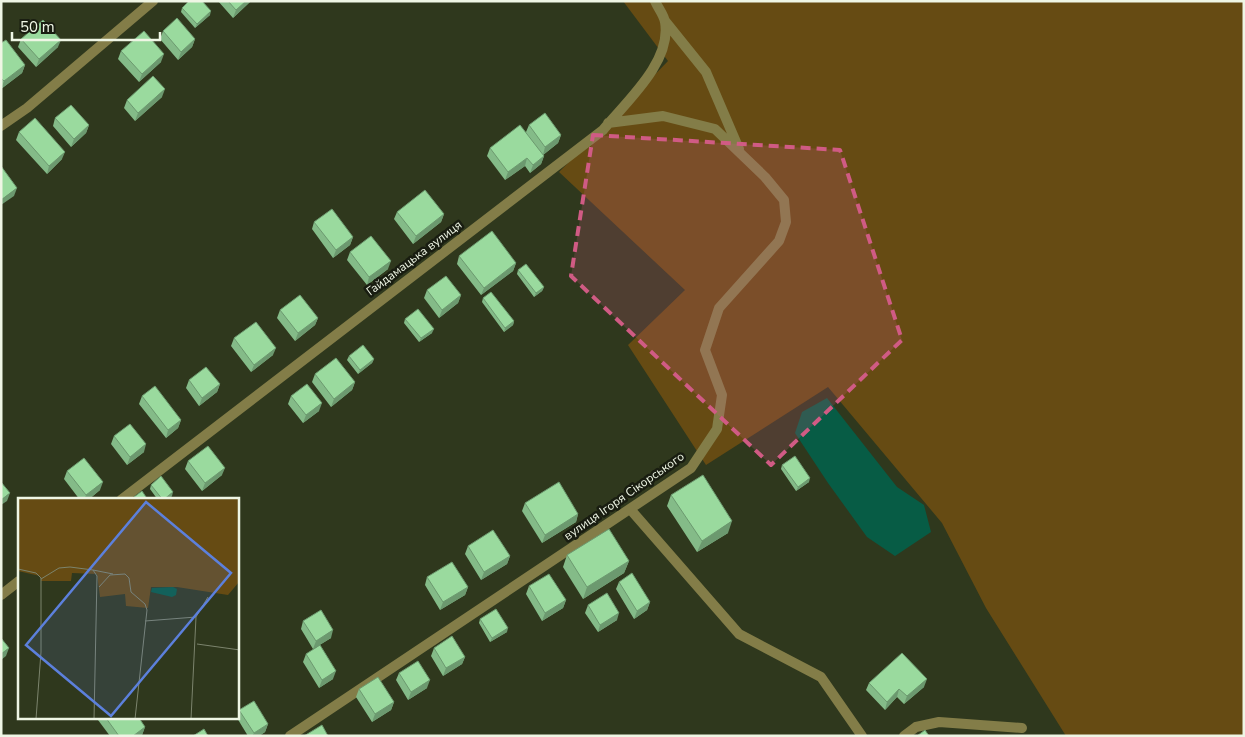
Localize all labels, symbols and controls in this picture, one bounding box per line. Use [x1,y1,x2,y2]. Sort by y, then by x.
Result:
scale bar [12,10,160,42]
text: 50 m [20,17,55,37]
street label: Гайдамацька вулиця [363,217,465,299]
street label: вулиця Ігоря Сікорського [561,448,687,544]
inset map [18,498,239,720]

